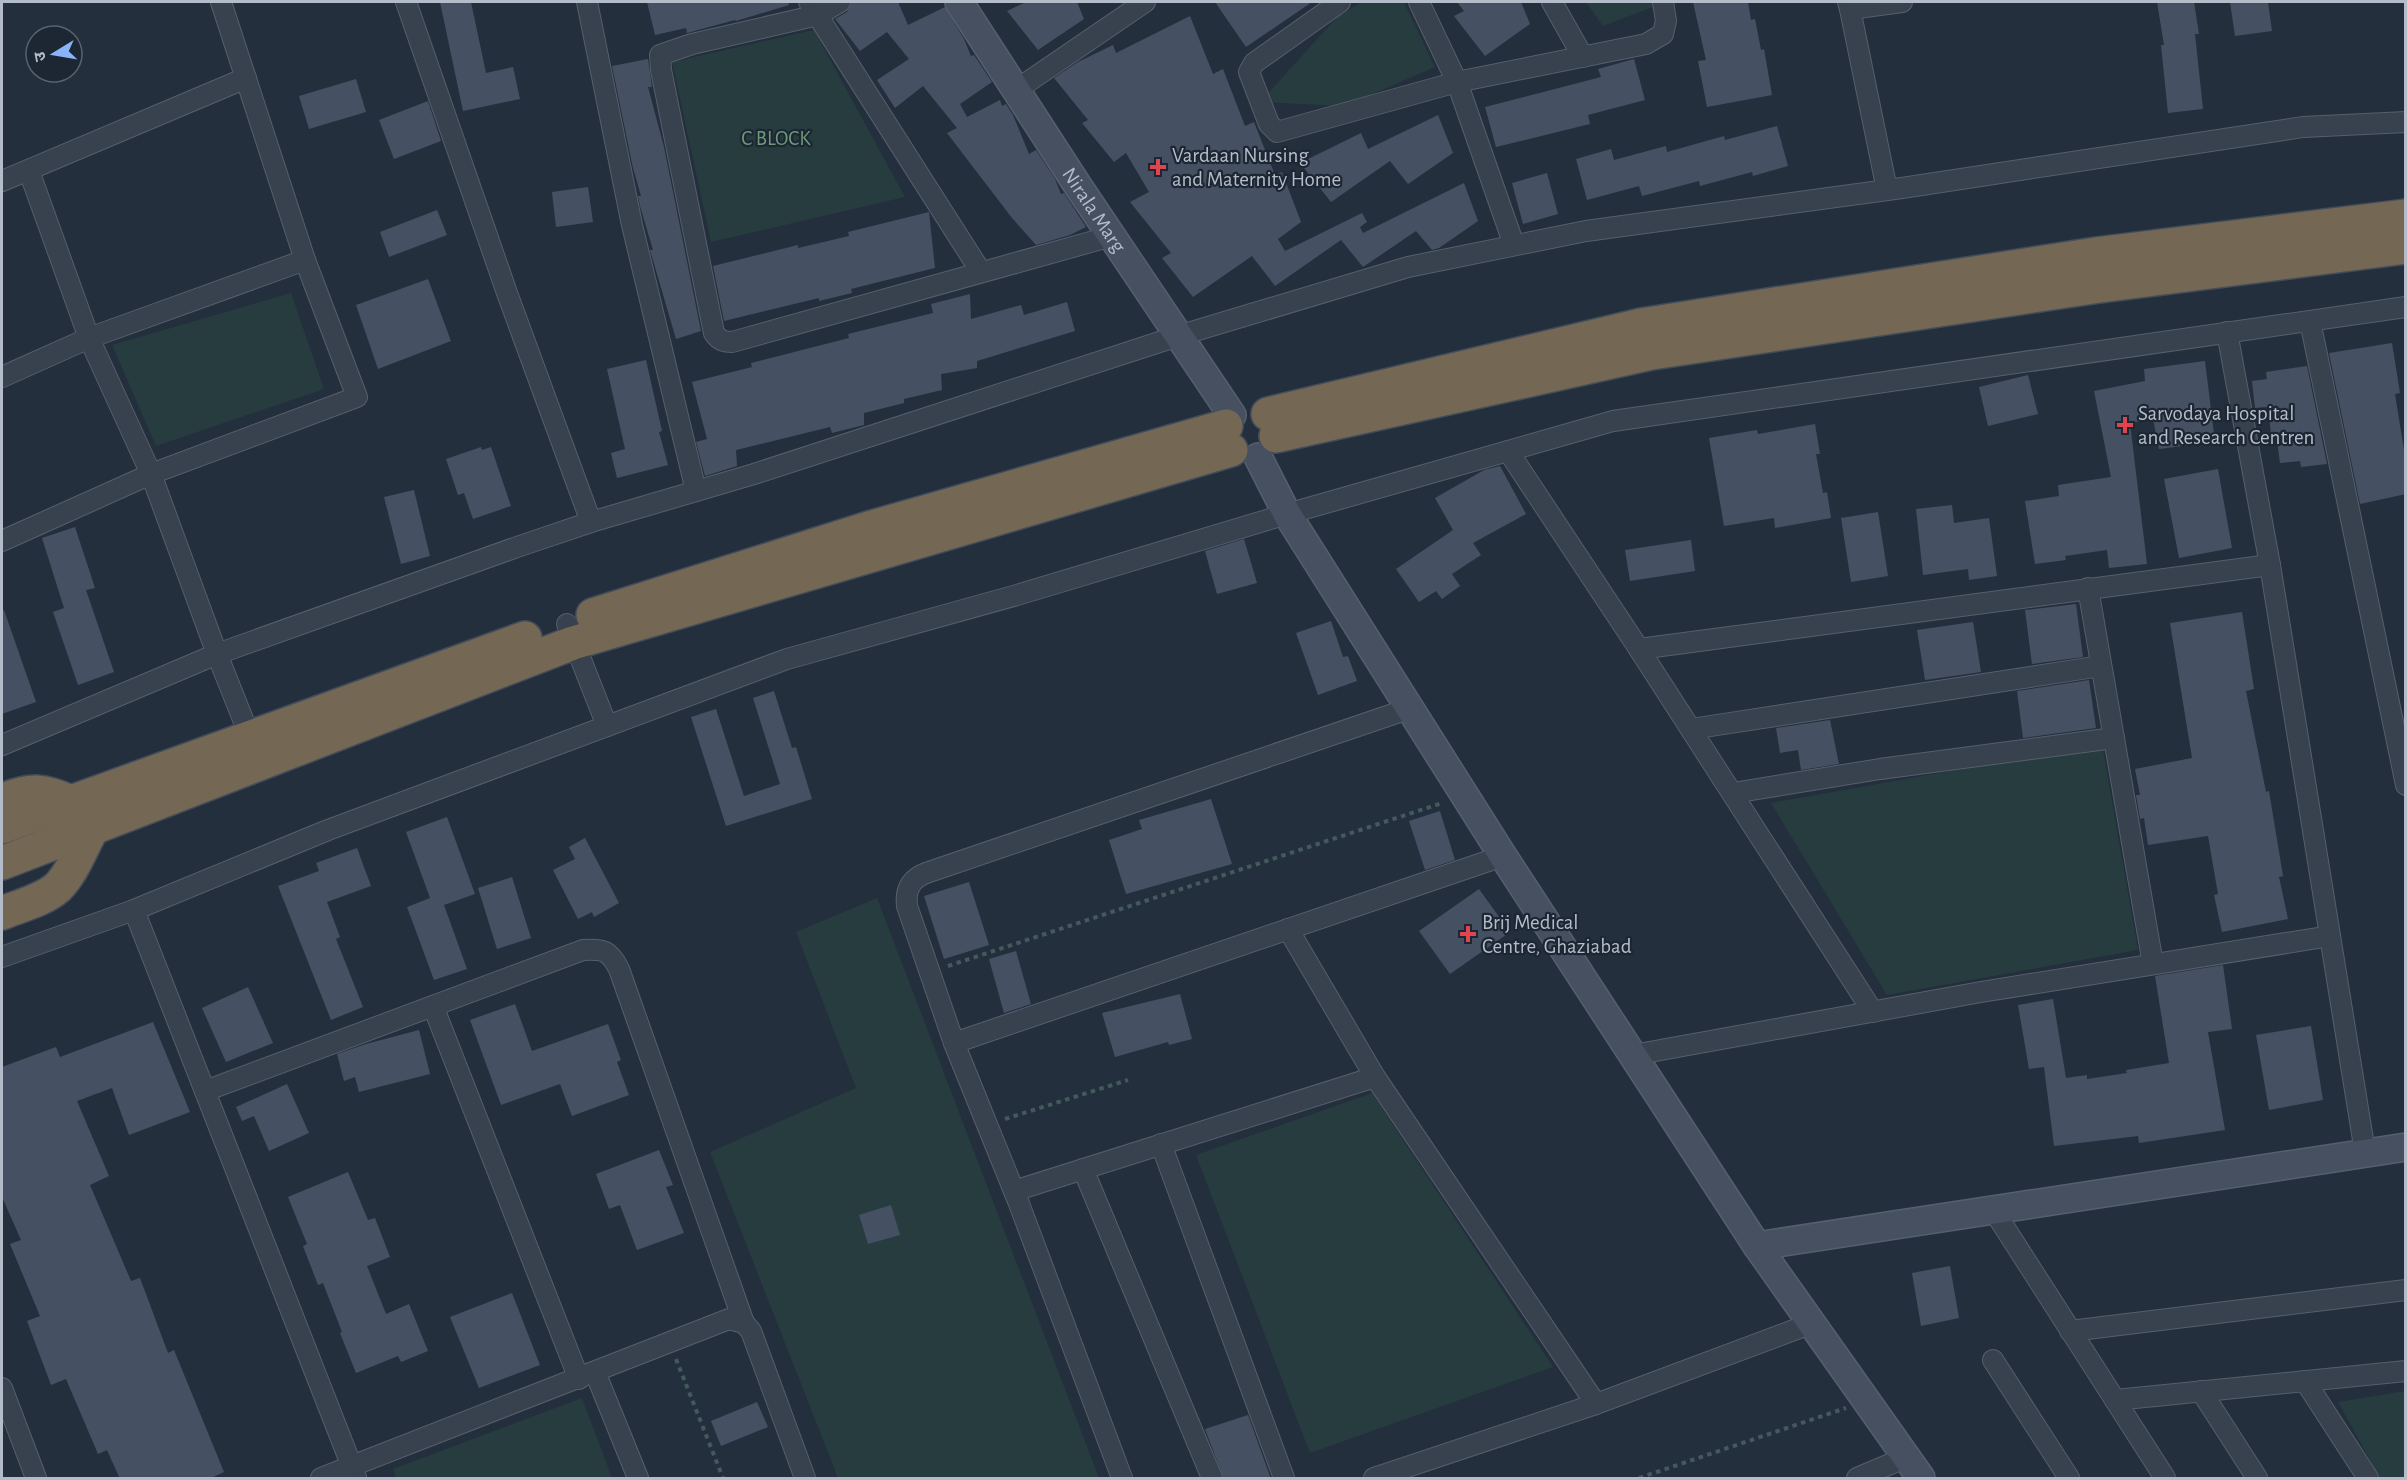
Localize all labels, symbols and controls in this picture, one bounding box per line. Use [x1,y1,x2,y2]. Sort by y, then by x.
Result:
north arrow [24,24,84,84]
text: उ [31,50,49,63]
park label: C BLOCK [741,128,811,149]
place label: Vardaan Nursing and Maternity Home [1172,145,1341,190]
marker: Vardaan Nursing and Maternity Home [1149,158,1167,176]
street label: Nirala Marg [1058,164,1130,257]
place label: Sarvodaya Hospital and Research Centren [2138,403,2314,448]
marker: Sarvodaya Hospital and Research Centren [2116,416,2134,434]
place label: Brij Medical Centre, Ghaziabad [1482,912,1632,957]
marker: Brij Medical Centre, Ghaziabad [1459,925,1477,943]

